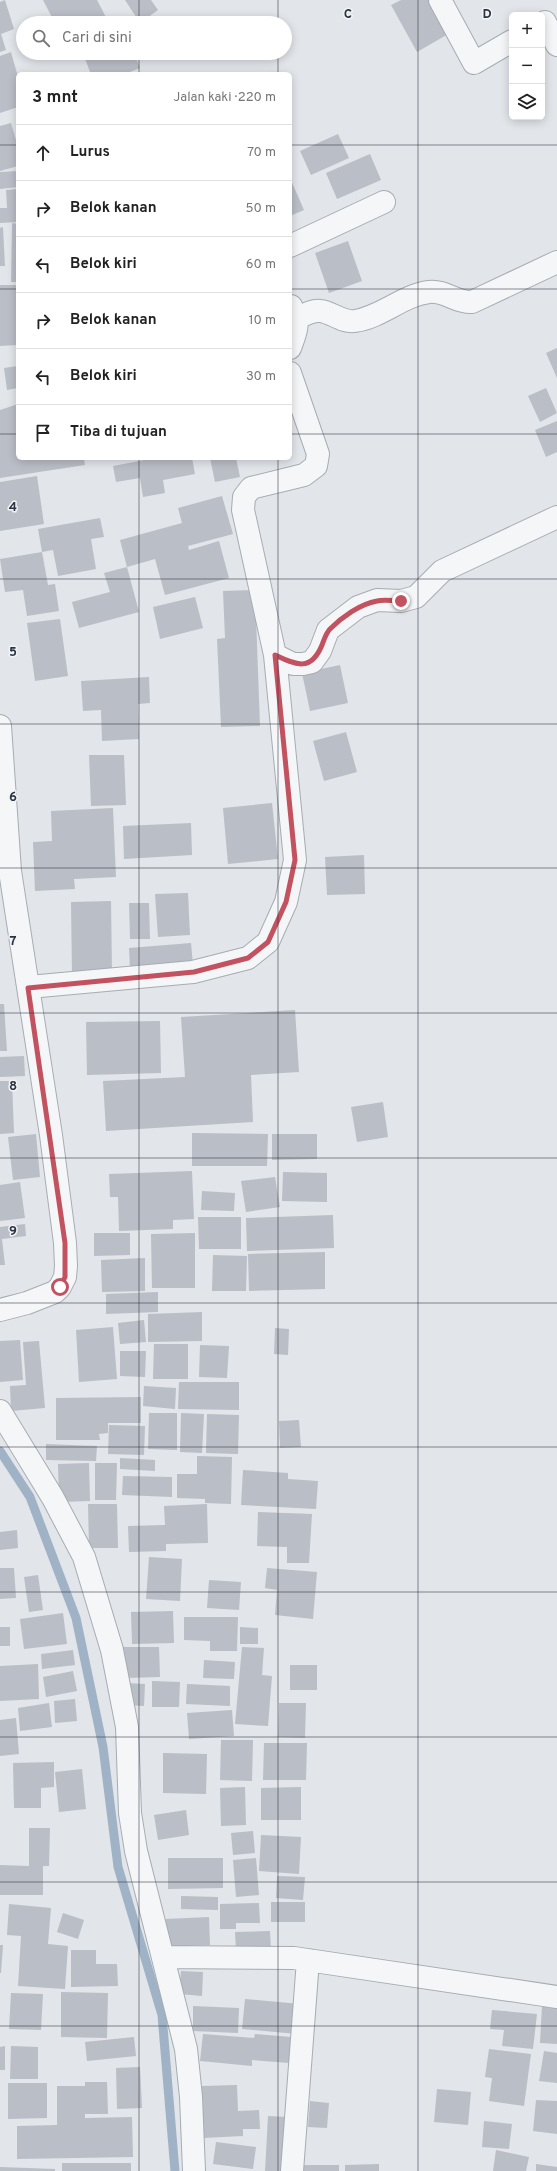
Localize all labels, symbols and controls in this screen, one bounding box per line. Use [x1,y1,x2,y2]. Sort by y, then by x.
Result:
text: C [344,7,352,23]
text: D [482,7,492,23]
map controls [509,12,545,120]
button: + [509,12,545,48]
search box [16,16,292,60]
icon: search [30,27,52,49]
text: Cari di sini [62,29,132,48]
button: − [509,48,545,84]
button: layers [509,84,545,120]
text: 3 mnt [32,87,78,109]
text: Jalan kaki · 220 m [173,90,276,106]
icon: ahead [32,142,54,164]
text: Lurus [70,143,110,162]
text: 70 m [247,145,276,161]
icon: right [32,198,54,220]
text: Belok kanan [70,199,157,218]
text: 50 m [246,201,276,217]
icon: left [32,254,54,276]
text: Belok kiri [70,255,137,274]
text: 60 m [246,257,276,273]
icon: right [32,310,54,332]
text: Belok kanan [70,311,157,330]
text: 10 m [249,313,276,329]
icon: left [32,366,54,388]
text: Belok kiri [70,367,137,386]
text: 30 m [246,369,276,385]
icon: arrive [32,422,54,444]
text: Tiba di tujuan [70,423,167,442]
text: 4 [9,500,17,516]
route end [392,592,410,610]
text: 5 [9,645,17,661]
text: 6 [9,790,17,806]
text: 7 [10,934,17,950]
text: 8 [9,1079,17,1095]
text: 9 [9,1224,17,1240]
route start [51,1278,69,1296]

